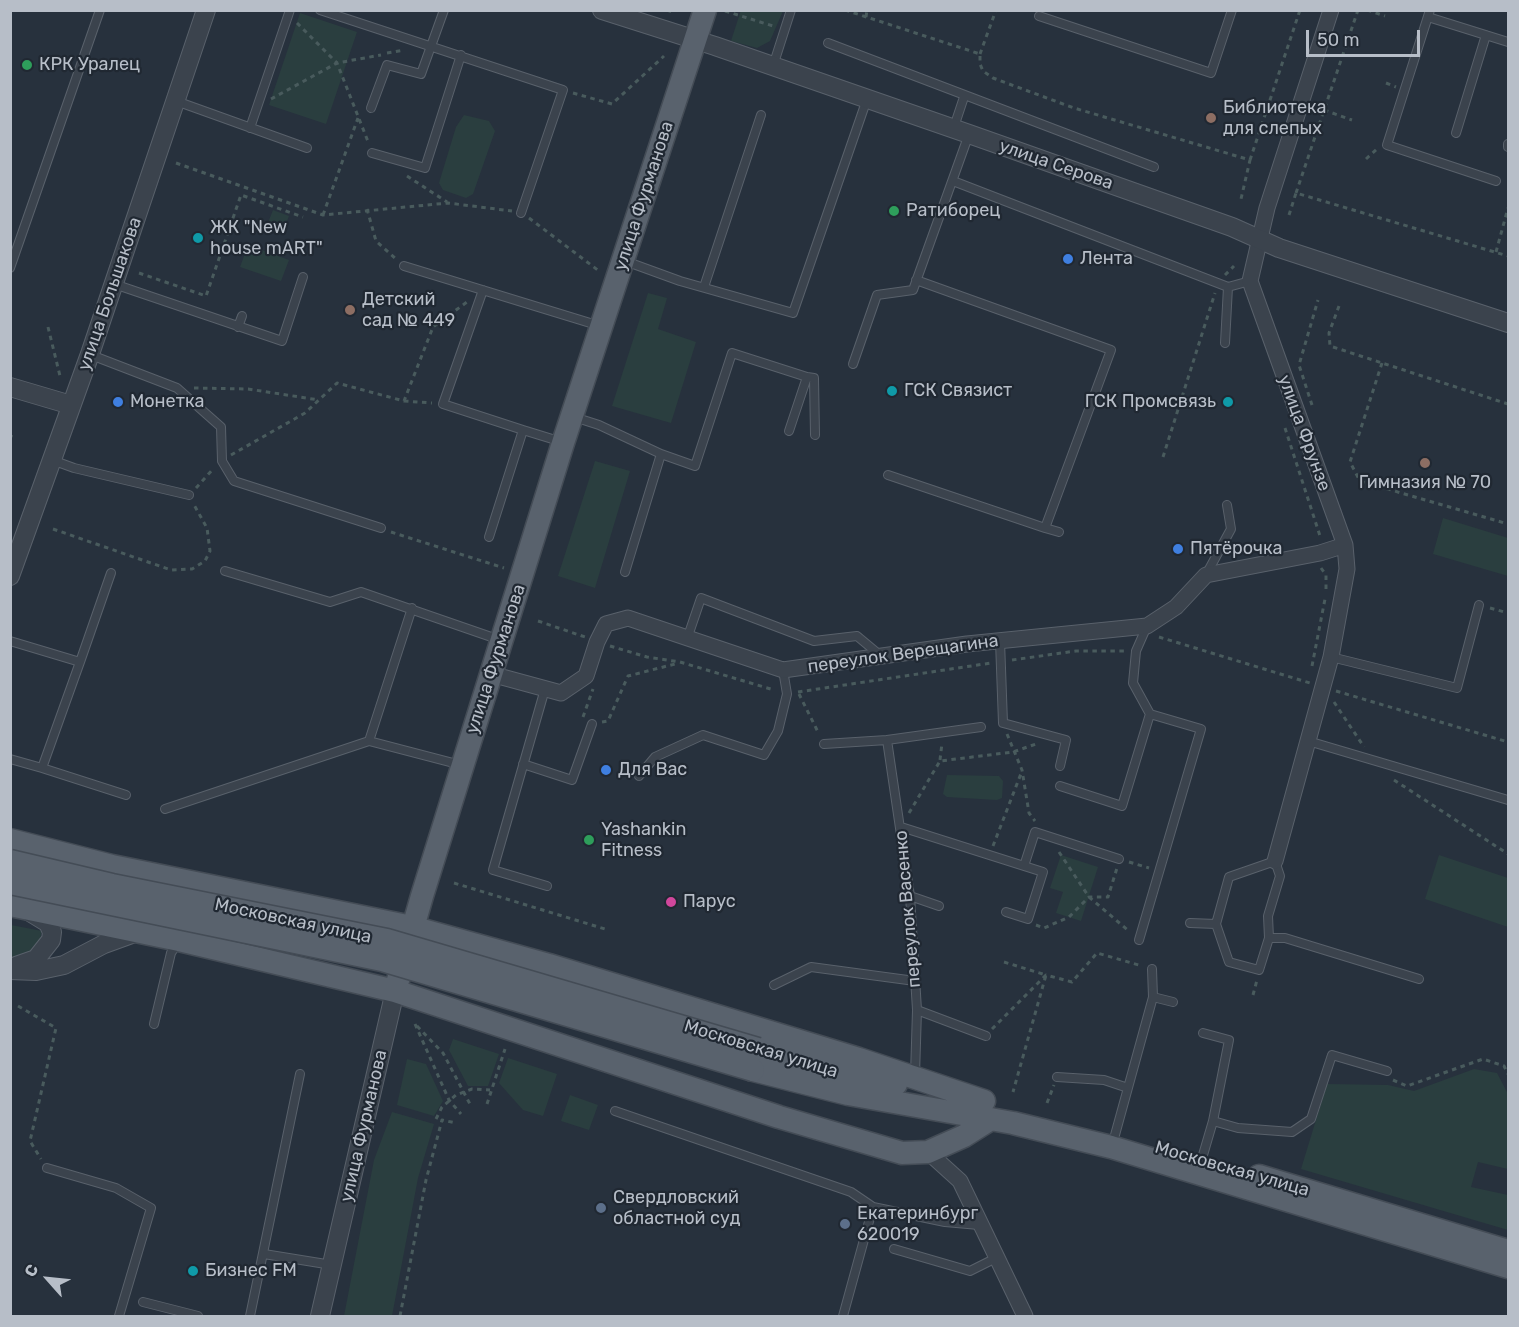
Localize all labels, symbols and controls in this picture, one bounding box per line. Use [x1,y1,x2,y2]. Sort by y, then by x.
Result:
scale bar [1309,18,1423,56]
text: 50 m [1317,29,1360,51]
place label: КРК Уралец [39,54,140,76]
marker: КРК Уралец [20,58,34,72]
place label: Библиотека для слепых [1223,97,1327,140]
marker: Библиотека для слепых [1204,111,1218,125]
street label: улица Фурманова [610,119,678,273]
street label: улица Серова [996,135,1116,195]
place label: Ратиборец [906,200,1000,222]
marker: Ратиборец [887,204,901,218]
street label: улица Большакова [74,214,146,374]
place label: ЖК "New house mART" [210,217,323,260]
marker: ЖК "New house mART" [191,231,205,245]
place label: Лента [1080,248,1133,270]
marker: Лента [1061,252,1075,266]
place label: Детский сад № 449 [362,289,455,332]
marker: Детский сад № 449 [343,303,357,317]
street label: улица Фрунзе [1273,372,1335,494]
place label: ГСК Связист [904,380,1012,402]
marker: ГСК Связист [885,384,899,398]
place label: Монетка [130,391,204,413]
place label: ГСК Промсвязь [1085,391,1216,413]
marker: Монетка [111,395,125,409]
marker: ГСК Промсвязь [1221,395,1235,409]
marker: Гимназия № 70 [1418,456,1432,470]
place label: Гимназия № 70 [1359,472,1491,494]
place label: Пятёрочка [1190,538,1283,560]
marker: Пятёрочка [1171,542,1185,556]
street label: улица Фурманова [462,582,530,736]
street label: переулок Верещагина [806,630,1000,678]
place label: Для Вас [618,759,687,781]
marker: Для Вас [599,763,613,777]
place label: Yashankin Fitness [601,819,686,862]
street label: переулок Васенко [890,829,926,989]
marker: Yashankin Fitness [582,833,596,847]
place label: Парус [683,891,736,913]
street label: Московская улица [213,894,373,948]
marker: Парус [664,895,678,909]
street label: Московская улица [681,1015,841,1083]
street label: улица Фурманова [336,1048,392,1204]
street label: Московская улица [1152,1137,1312,1201]
place label: Свердловский областной суд [613,1187,741,1230]
marker: Свердловский областной суд [594,1201,608,1215]
place label: Екатеринбург 620019 [857,1203,978,1246]
marker: Екатеринбург 620019 [838,1217,852,1231]
north arrow [18,1249,78,1309]
place label: Бизнес FM [205,1260,297,1282]
text: С [20,1261,43,1280]
marker: Бизнес FM [186,1264,200,1278]

